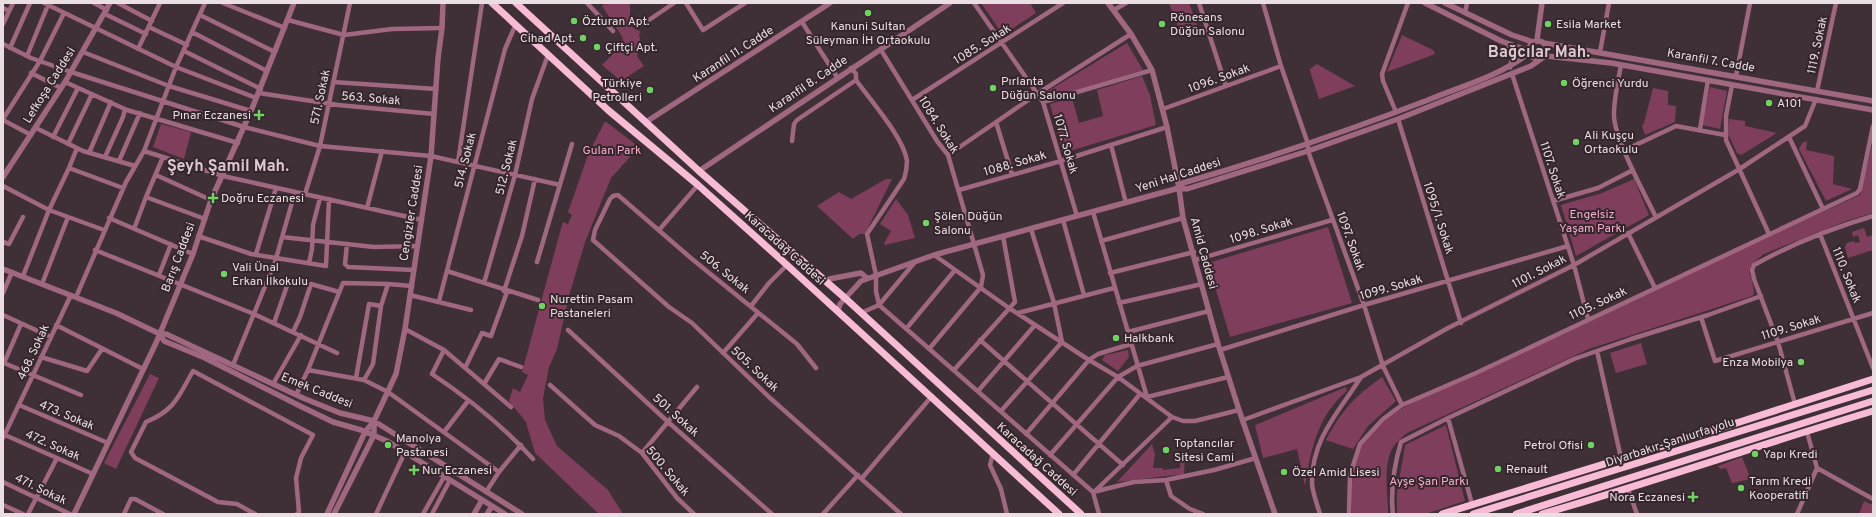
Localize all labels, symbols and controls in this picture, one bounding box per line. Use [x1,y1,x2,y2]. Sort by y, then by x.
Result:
marker: Kanuni Sultan Süleyman İH Ortaokulu [863,8,873,18]
place label: Rönesans Düğün Salonu [1170,10,1245,40]
place label: Özturan Apt. [582,14,650,30]
street label: 1119. Sokak [1804,15,1832,76]
marker: Özturan Apt. [569,16,579,26]
place label: Esila Market [1556,17,1621,33]
place label: Kanuni Sultan Süleyman İH Ortaokulu [806,19,930,49]
marker: Rönesans Düğün Salonu [1157,19,1167,29]
marker: Esila Market [1543,19,1553,29]
street label: 1085. Sokak [951,21,1014,69]
street label: Karanfil 11. Cadde [690,23,777,87]
place label: Cihad Apt. [520,31,575,47]
marker: Cihad Apt. [578,33,588,43]
place label: Çiftçi Apt. [605,40,658,56]
marker: Çiftçi Apt. [592,42,602,52]
district label: Bağcılar Mah. [1488,43,1590,63]
street label: Lefkoşa Caddesi [20,44,80,127]
street label: Karanfil 7. Cadde [1666,45,1756,77]
street label: Karanfil 8. Cadde [766,53,851,117]
street label: 1096. Sokak [1186,60,1252,97]
street label: 571. Sokak [307,68,335,126]
place label: Pırlanta Düğün Salonu [1001,74,1076,104]
place label: Türkiye Petrolleri [592,76,642,106]
place label: Öğrenci Yurdu [1572,76,1649,92]
marker: Öğrenci Yurdu [1559,78,1569,88]
marker: Pırlanta Düğün Salonu [988,83,998,93]
marker: Türkiye Petrolleri [645,85,655,95]
street label: 563. Sokak [340,88,401,110]
street label: 1084. Sokak [914,94,962,157]
place label: A101 [1777,96,1802,112]
marker: A101 [1764,98,1774,108]
place label: Pınar Eczanesi [172,108,251,124]
marker: Pınar Eczanesi [254,110,264,120]
street label: 1077. Sokak [1049,113,1081,176]
place label: Ali Kuşçu Ortaokulu [1584,128,1638,158]
street label: 514. Sokak [451,131,481,190]
marker: Ali Kuşçu Ortaokulu [1571,137,1581,147]
street label: 512. Sokak [492,138,522,197]
street label: 1107. Sokak [1535,140,1569,201]
park label: Gulan Park [583,143,641,159]
street label: 1088. Sokak [982,147,1049,181]
street label: Yeni Hal Caddesi [1134,155,1223,197]
district label: Şeyh Şamil Mah. [167,157,289,177]
street label: Cengizler Caddesi [396,164,427,262]
street label: 1095/1. Sokak [1419,180,1457,256]
place label: Doğru Eczanesi [221,191,304,207]
marker: Doğru Eczanesi [208,193,218,203]
park label: Engelsiz Yaşam Parkı [1559,207,1625,237]
street label: Karacadağ Caddesi [741,208,828,289]
place label: Şölen Düğün Salonu [934,209,1002,239]
street label: 1097. Sokak [1332,209,1368,273]
street label: 1098. Sokak [1228,214,1295,248]
street label: Amid Caddesi [1186,216,1220,291]
marker: Şölen Düğün Salonu [921,218,931,228]
street label: Barış Caddesi [158,220,200,294]
street label: 1110. Sokak [1828,245,1865,306]
street label: 506. Sokak [696,248,753,298]
street label: 1101. Sokak [1510,251,1569,292]
place label: Vali Ünal Erkan İlkokulu [232,260,308,290]
marker: Vali Ünal Erkan İlkokulu [219,269,229,279]
street label: 1099. Sokak [1358,271,1424,305]
street label: 1105. Sokak [1567,284,1630,324]
place label: Nurettin Pasam Pastaneleri [550,292,633,322]
marker: Nurettin Pasam Pastaneleri [537,301,547,311]
street label: 1109. Sokak [1759,311,1823,345]
street label: 468. Sokak [14,322,54,383]
place label: Halkbank [1124,331,1174,347]
marker: Halkbank [1111,333,1121,343]
street label: 505. Sokak [727,343,782,396]
place label: Enza Mobilya [1722,355,1793,371]
marker: Enza Mobilya [1796,357,1806,367]
street label: Emek Caddesi [278,369,355,413]
street label: 501. Sokak [649,391,702,441]
street label: 473. Sokak [37,397,97,435]
street label: Diyarbakır-Şanlıurfa yolu [1604,415,1737,471]
street label: Karacadağ Caddesi [993,419,1080,500]
street label: 472. Sokak [23,427,83,465]
place label: Manolya Pastanesi [396,431,448,461]
place label: Toptancılar Sitesi Cami [1174,436,1235,466]
place label: Petrol Ofisi [1524,438,1583,454]
marker: Manolya Pastanesi [383,440,393,450]
marker: Petrol Ofisi [1586,440,1596,450]
street label: 500. Sokak [642,443,693,500]
marker: Toptancılar Sitesi Cami [1161,445,1171,455]
place label: Yapı Kredi [1763,447,1818,463]
marker: Yapı Kredi [1750,449,1760,459]
place label: Renault [1506,462,1548,478]
place label: Nur Eczanesi [422,463,492,479]
marker: Renault [1493,464,1503,474]
marker: Nur Eczanesi [409,465,419,475]
place label: Özel Amid Lisesi [1292,465,1380,481]
marker: Özel Amid Lisesi [1279,467,1289,477]
street label: 471. Sokak [12,470,69,509]
park label: Ayşe Şan Parkı [1389,474,1469,490]
place label: Tarım Kredi Kooperatifi [1749,474,1811,504]
marker: Tarım Kredi Kooperatifi [1736,483,1746,493]
place label: Nora Eczanesi [1609,490,1685,506]
marker: Nora Eczanesi [1688,492,1698,502]

